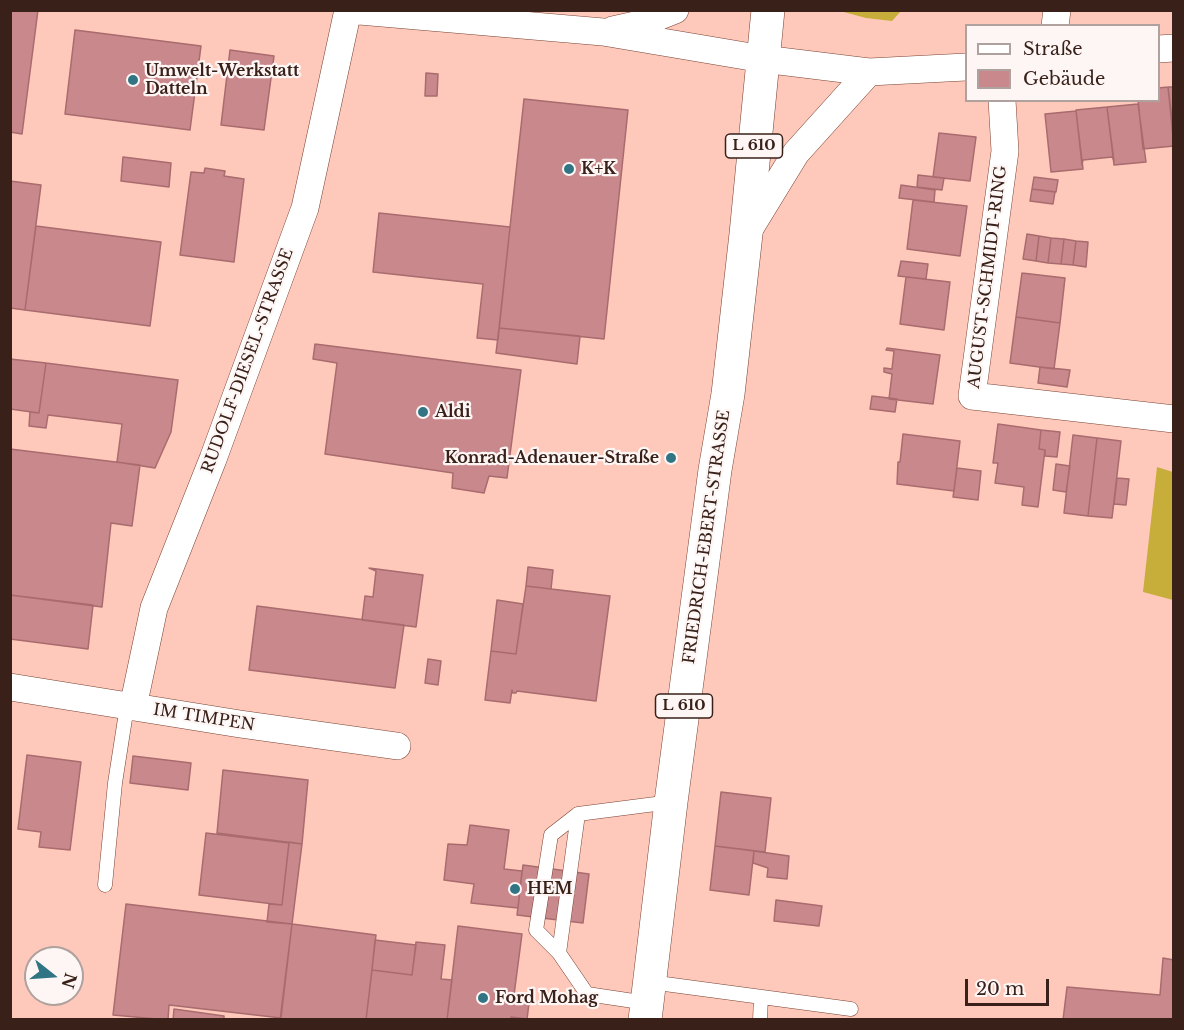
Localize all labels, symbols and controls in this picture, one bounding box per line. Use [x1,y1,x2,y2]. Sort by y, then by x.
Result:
legend [965,24,1160,102]
text: Straße [1023,38,1083,60]
place label: Umwelt-Werkstatt Datteln [145,61,299,99]
text: Gebäude [1023,68,1105,90]
marker: Umwelt-Werkstatt Datteln [126,73,140,87]
road number: L 610 [726,134,783,158]
place label: K+K [581,159,616,179]
marker: K+K [562,162,576,176]
street label: AUGUST-SCHMIDT-RING [965,164,1011,390]
street label: RUDOLF-DIESEL-STRASSE [198,246,298,476]
place label: Aldi [435,402,471,422]
marker: Aldi [416,405,430,419]
street label: FRIEDRICH-EBERT-STRASSE [680,409,734,665]
place label: Konrad-Adenauer-Straße [444,448,659,468]
marker: Konrad-Adenauer-Straße [664,451,678,465]
road number: L 610 [656,694,712,718]
street label: IM TIMPEN [152,700,256,736]
place label: HEM [527,879,573,899]
marker: HEM [508,882,522,896]
north arrow [24,946,84,1006]
scale bar [968,967,1052,1005]
text: N [58,971,81,991]
text: 20 m [976,978,1024,1000]
place label: Ford Mohag [495,988,598,1008]
marker: Ford Mohag [476,991,490,1005]

